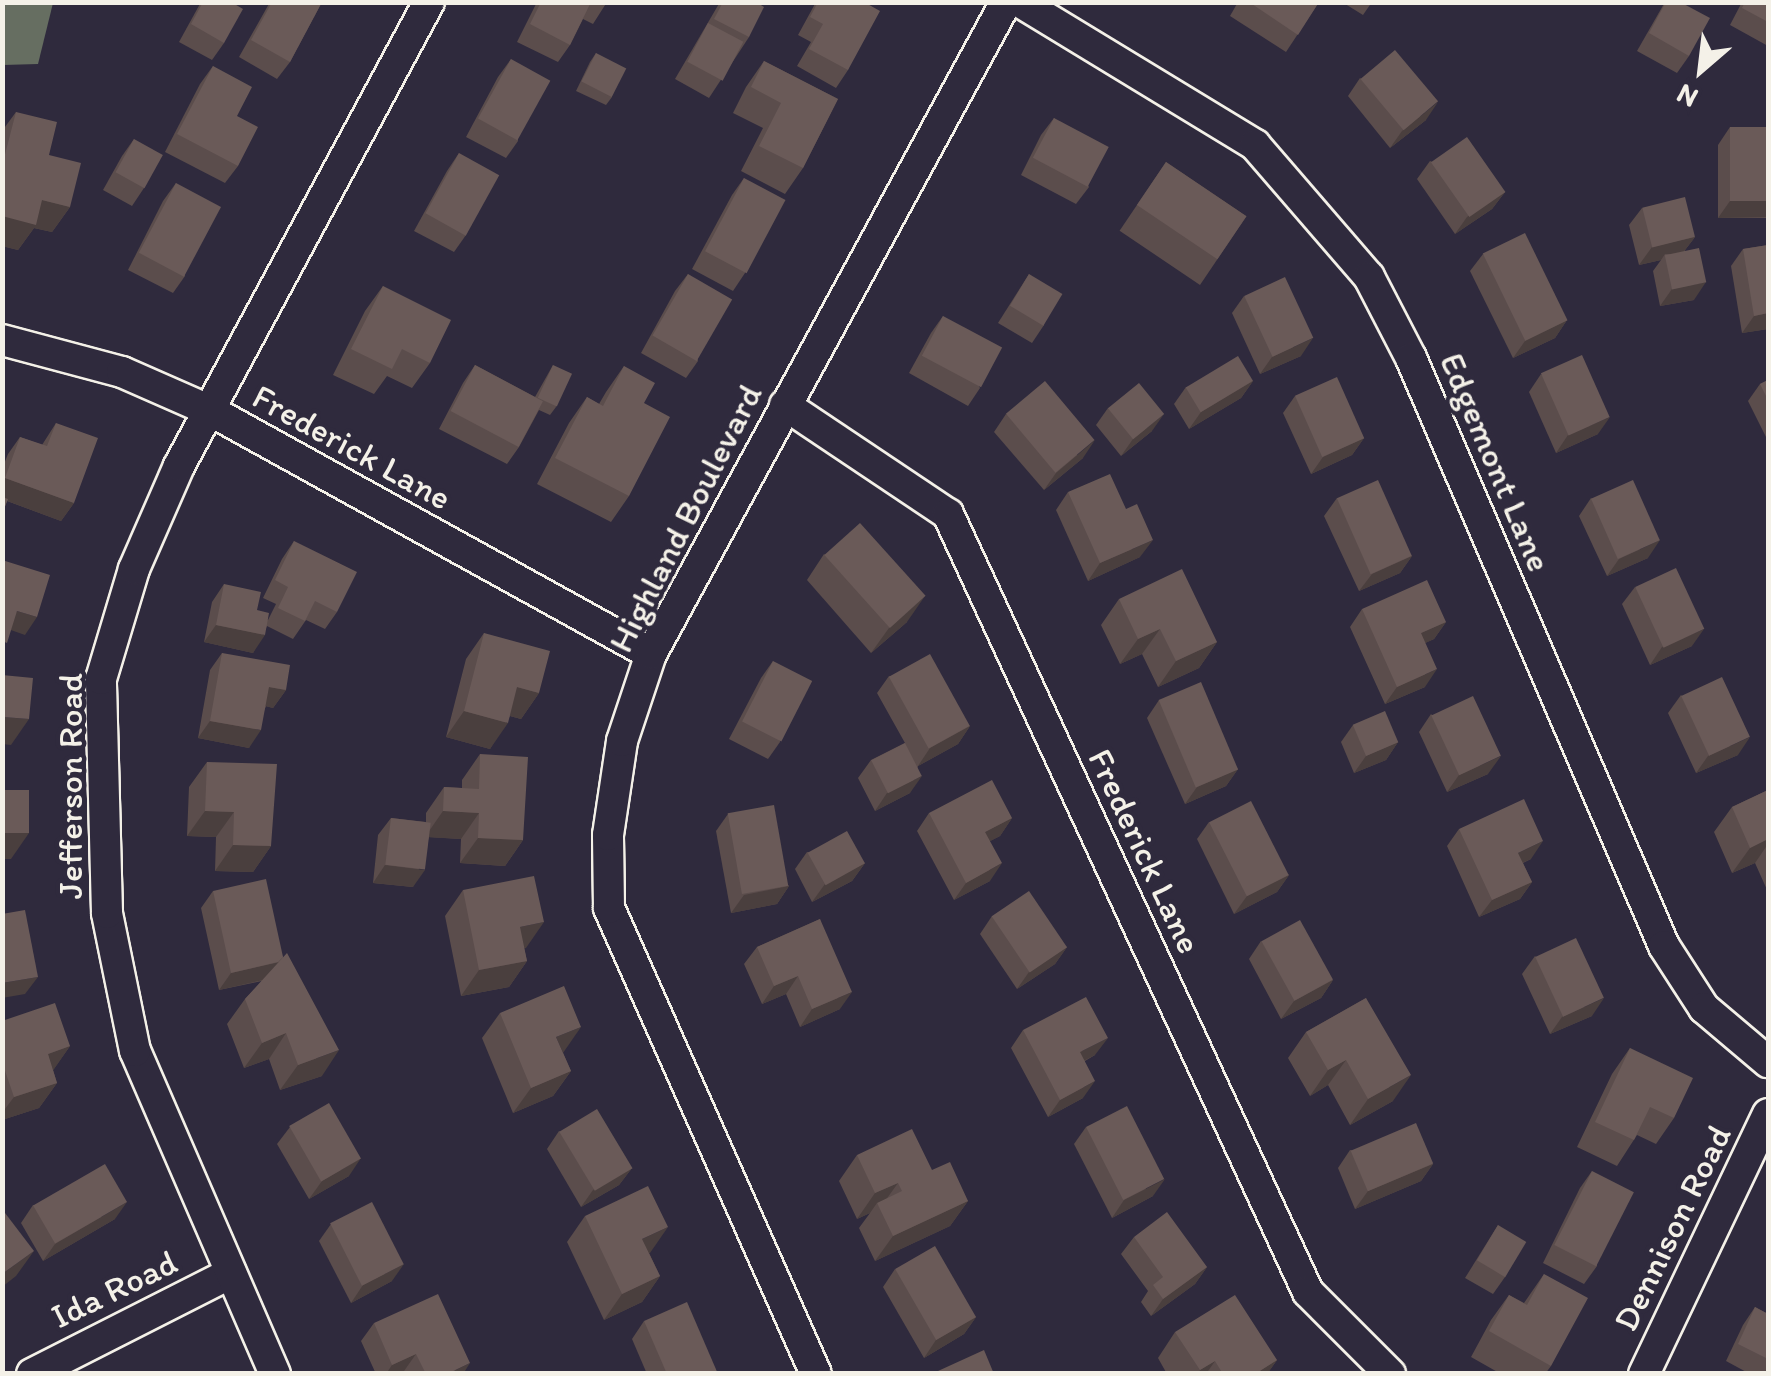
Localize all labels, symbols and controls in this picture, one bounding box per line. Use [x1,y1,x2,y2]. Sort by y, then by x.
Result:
north arrow [1651,20,1751,120]
text: N [1671,77,1703,116]
street label: Edgemont Lane [1431,346,1561,578]
street label: Frederick Lane [245,375,459,519]
street label: Highland Boulevard [599,376,771,660]
street label: Jefferson Road [49,673,91,899]
street label: Frederick Lane [1079,742,1211,960]
street label: Dennison Road [1604,1118,1740,1338]
street label: Ida Road [45,1241,183,1337]

